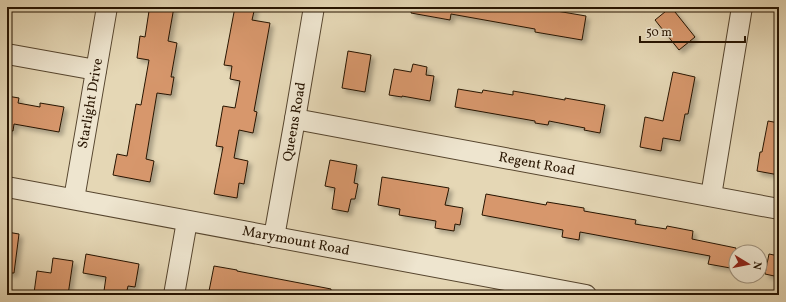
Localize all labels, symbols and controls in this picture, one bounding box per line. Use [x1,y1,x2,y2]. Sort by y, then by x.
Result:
scale bar [640,18,745,44]
text: 50 m [646,25,672,41]
street label: Starlight Drive [73,56,108,150]
street label: Queens Road [278,81,311,163]
street label: Regent Road [497,148,577,180]
street label: Marymount Road [241,222,351,260]
north arrow [728,244,768,284]
text: N [748,260,764,271]

